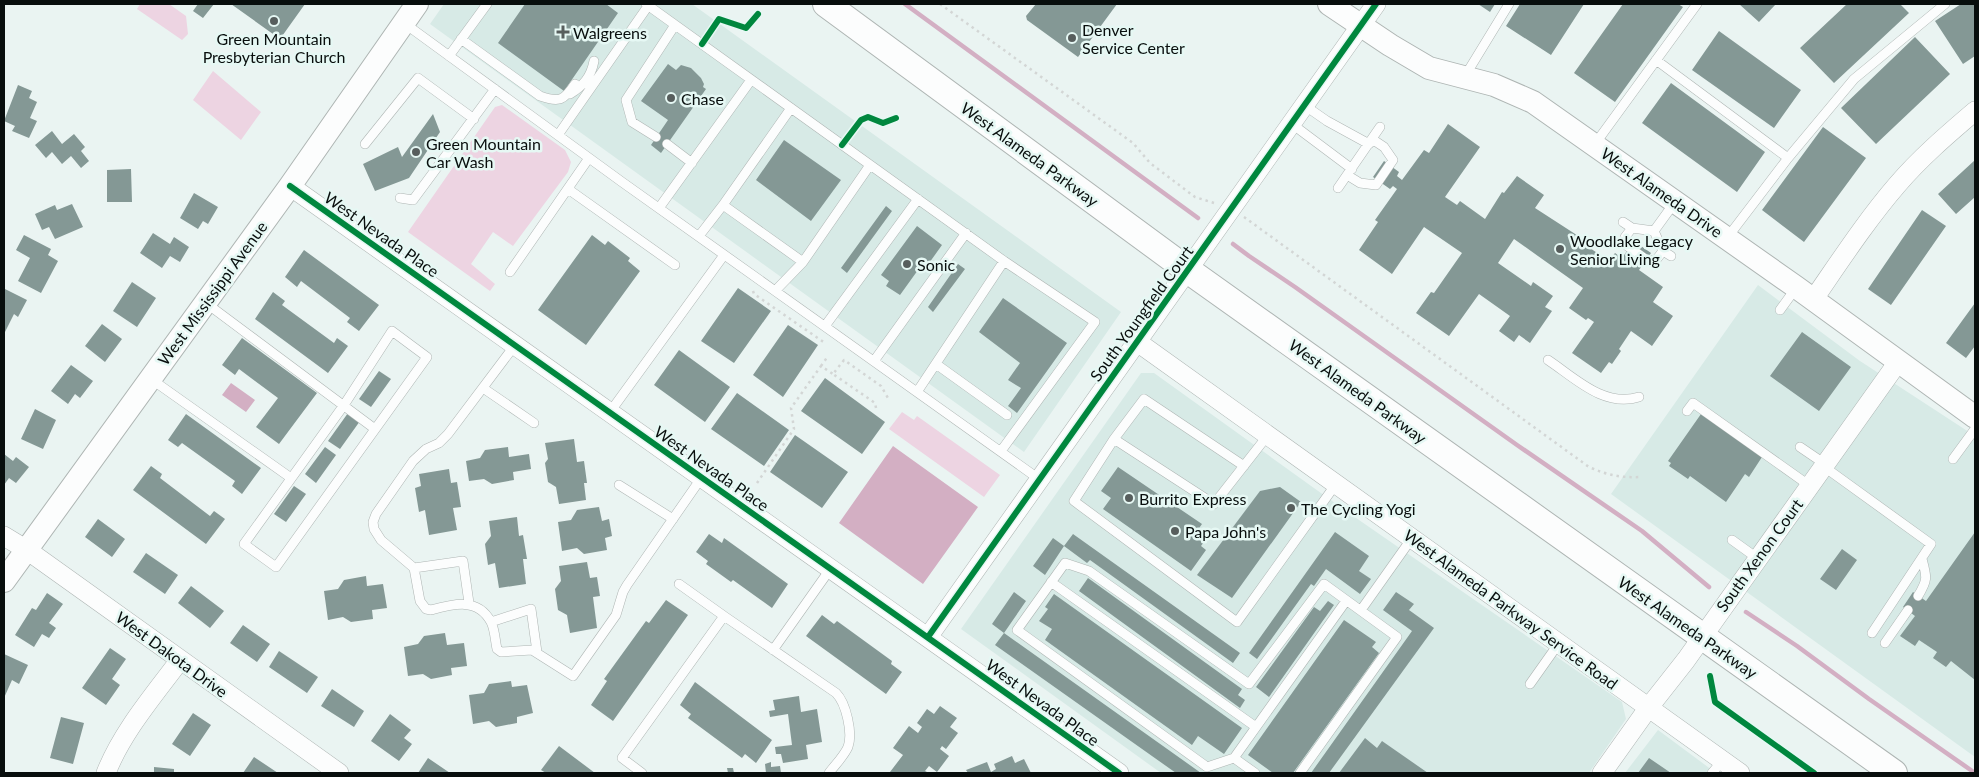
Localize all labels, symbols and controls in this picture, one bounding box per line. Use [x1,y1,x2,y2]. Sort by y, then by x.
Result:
marker: Green Mountain Presbyterian Church [268,15,280,27]
place label: Denver Service Center [1082,20,1185,57]
place label: Walgreens [573,23,647,42]
marker: Walgreens [557,26,569,38]
place label: Green Mountain Presbyterian Church [203,29,345,66]
marker: Denver Service Center [1066,32,1078,44]
place label: Chase [681,89,724,108]
marker: Chase [665,92,677,104]
street label: West Alameda Parkway [958,98,1103,211]
place label: Green Mountain Car Wash [426,134,541,171]
street label: West Alameda Drive [1598,143,1726,241]
marker: Green Mountain Car Wash [410,146,422,158]
street label: West Nevada Place [321,187,443,281]
street label: West Mississippi Avenue [153,217,271,369]
place label: Woodlake Legacy Senior Living [1570,231,1694,268]
street label: South Youngfield Court [1085,241,1197,384]
marker: Woodlake Legacy Senior Living [1554,243,1566,255]
place label: Sonic [917,255,955,274]
marker: Sonic [901,258,913,270]
street label: West Alameda Parkway [1286,335,1431,448]
street label: West Nevada Place [651,421,773,515]
place label: Burrito Express [1139,489,1246,508]
marker: Burrito Express [1123,492,1135,504]
street label: South Xenon Court [1712,495,1806,615]
place label: The Cycling Yogi [1301,499,1416,518]
marker: The Cycling Yogi [1285,502,1297,514]
place label: Papa John's [1185,522,1266,541]
marker: Papa John's [1169,525,1181,537]
street label: West Alameda Parkway Service Road [1400,525,1622,693]
street label: West Alameda Parkway [1615,572,1762,683]
street label: West Dakota Drive [112,607,232,701]
street label: West Nevada Place [983,655,1103,749]

